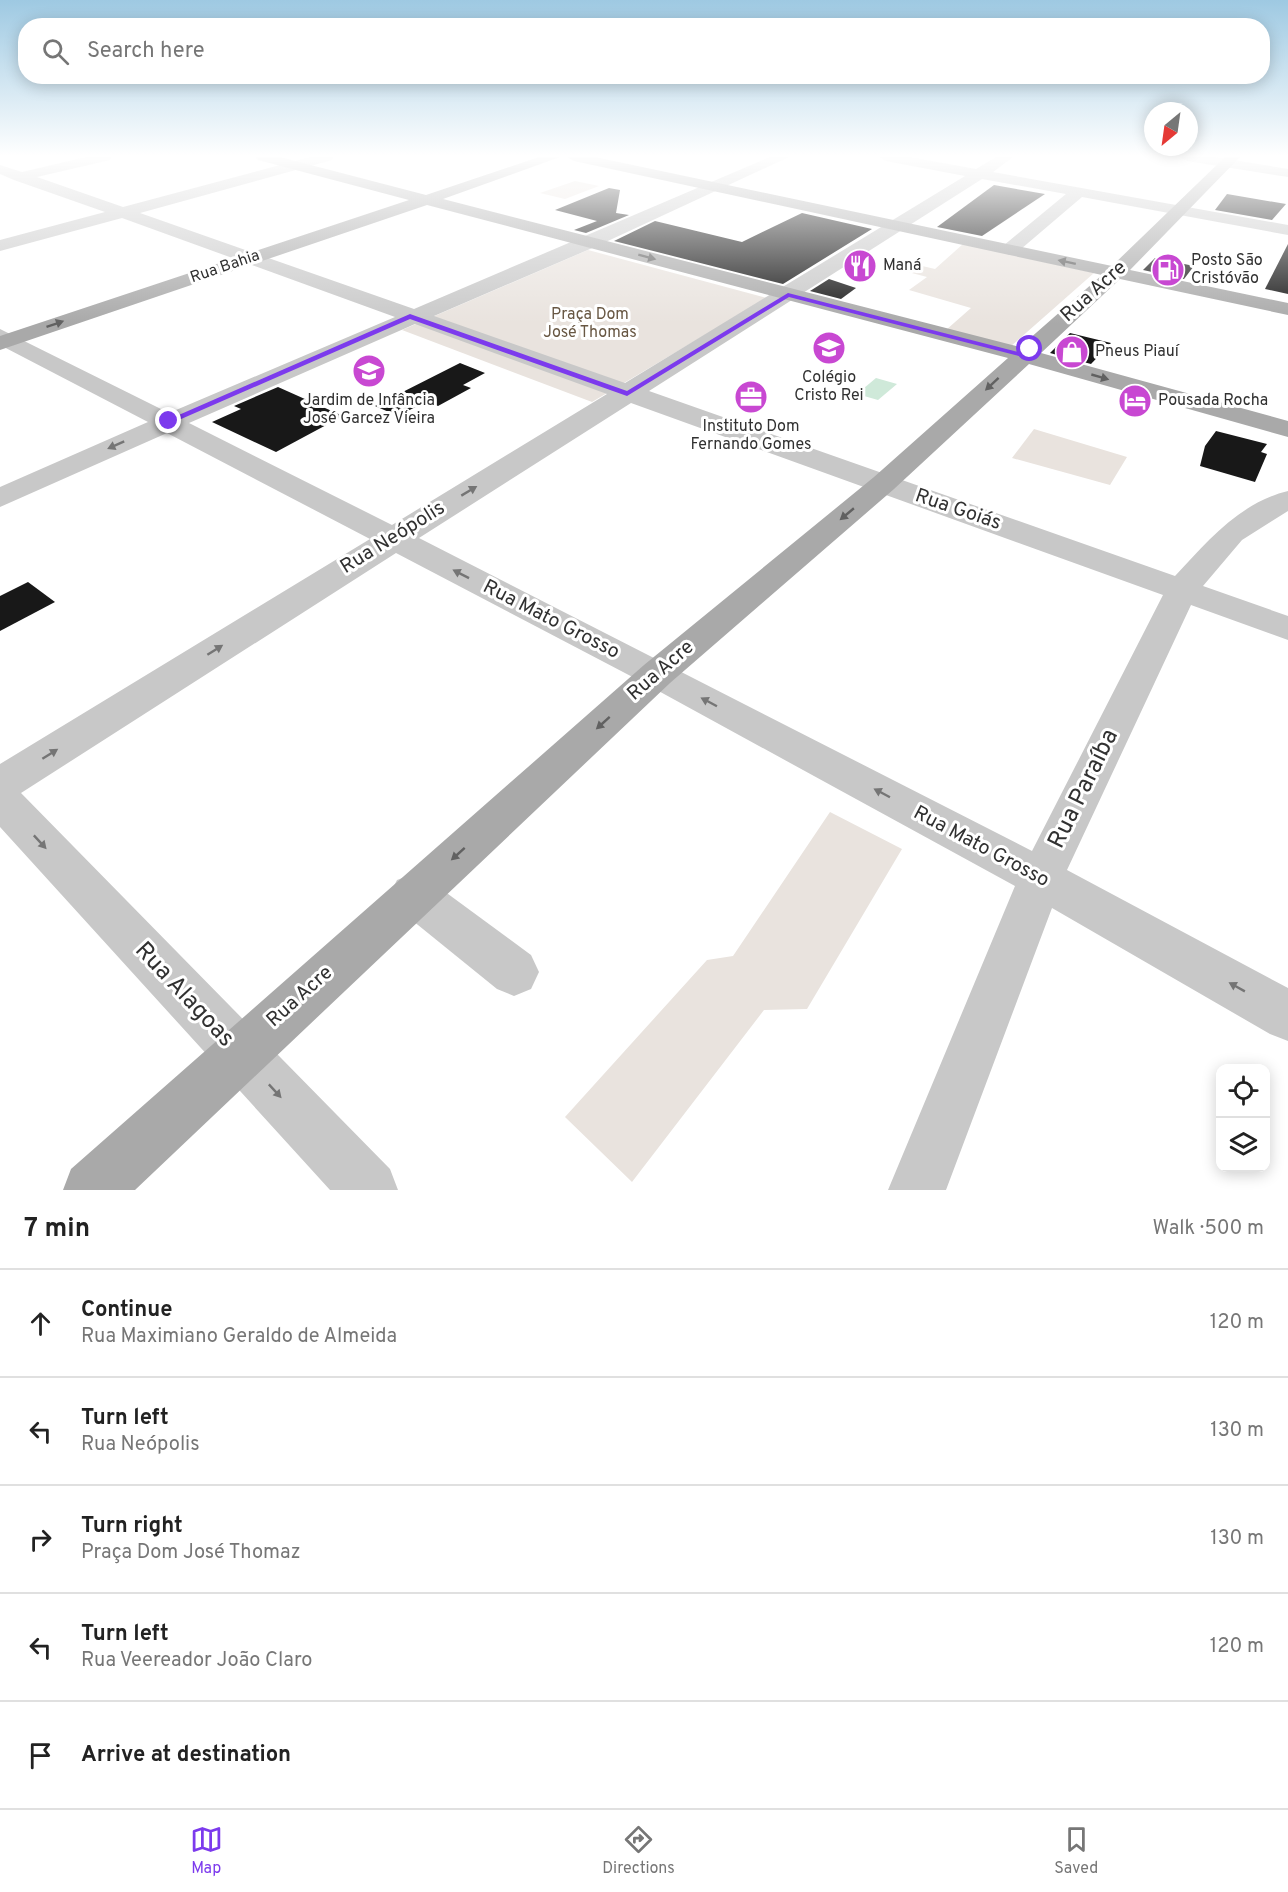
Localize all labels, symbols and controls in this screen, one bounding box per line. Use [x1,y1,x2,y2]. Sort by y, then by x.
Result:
search box [18,18,1270,84]
icon: search [39,35,72,68]
text: Search here [87,38,205,65]
north arrow [1144,102,1198,156]
street label: Rua Bahia [188,246,262,288]
restaurant icon: Maná [842,248,878,284]
place label: Posto São Cristóvão [1191,251,1263,289]
fuel station icon: Posto São Cristóvão [1150,252,1186,288]
one-way arrow [638,253,656,262]
street label: Rua Acre [1055,255,1133,329]
place label: Maná [883,256,921,276]
one-way arrow [1057,257,1076,266]
park label: Praça Dom José Thomas [543,305,637,343]
one-way arrow [46,319,64,329]
school or university icon: Colégio Cristo Rei [811,330,847,366]
shop icon: Pneus Piauí [1054,334,1090,370]
route start [1016,335,1042,361]
place label: Pneus Piauí [1095,342,1181,362]
school or university icon: Jardim de Infância José Garcez Vieira [351,353,387,389]
place label: Colégio Cristo Rei [794,368,864,406]
one-way arrow [1090,372,1109,382]
one-way arrow [985,377,1000,390]
office icon: Instituto Dom Fernando Gomes [733,379,769,415]
hotel icon: Pousada Rocha [1117,383,1153,419]
place label: Jardim de Infância José Garcez Vieira [303,391,435,429]
place label: Pousada Rocha [1158,391,1268,411]
route end [155,407,181,433]
place label: Instituto Dom Fernando Gomes [691,417,811,455]
one-way arrow [107,441,124,450]
street label: Rua Goiás [911,483,1005,537]
one-way arrow [461,486,478,496]
street label: Rua Neópolis [336,496,450,580]
one-way arrow [839,508,855,521]
one-way arrow [453,569,470,578]
street label: Rua Mato Grosso [478,574,624,666]
street label: Rua Acre [622,635,700,707]
one-way arrow [207,645,223,656]
one-way arrow [701,697,718,707]
one-way arrow [595,716,610,730]
street label: Rua Paraíba [1042,724,1126,854]
one-way arrow [42,748,58,759]
one-way arrow [873,788,890,798]
street label: Rua Mato Grosso [909,800,1053,894]
one-way arrow [33,834,46,849]
one-way arrow [451,847,466,860]
street label: Rua Alagoas [128,936,240,1054]
street label: Rua Acre [261,960,339,1034]
one-way arrow [1229,982,1245,993]
map controls [1216,1064,1270,1172]
button: locate [1216,1064,1270,1118]
one-way arrow [267,1083,281,1097]
button: layers [1216,1118,1270,1172]
text: 7 min [24,1213,90,1246]
text: Walk · 500 m [1152,1216,1264,1242]
text: Continue [81,1297,172,1324]
icon: ahead [24,1307,57,1340]
text: 120 m [1210,1310,1264,1336]
text: Rua Maximiano Geraldo de Almeida [81,1324,397,1350]
text: Turn left [81,1405,169,1432]
icon: left [24,1415,57,1448]
text: 130 m [1210,1418,1264,1444]
text: Rua Neópolis [81,1432,200,1458]
text: Turn right [81,1513,183,1540]
icon: right [24,1523,57,1556]
text: 130 m [1210,1526,1264,1552]
text: Praça Dom José Thomaz [81,1540,301,1566]
text: Turn left [81,1621,169,1648]
icon: left [24,1631,57,1664]
text: 120 m [1210,1634,1264,1660]
text: Rua Veereador João Claro [81,1648,312,1674]
icon: arrive [24,1739,57,1772]
text: Arrive at destination [81,1742,291,1769]
tab: Map [190,1823,223,1879]
tab: Directions [602,1823,675,1879]
tab: Saved [1054,1823,1098,1879]

